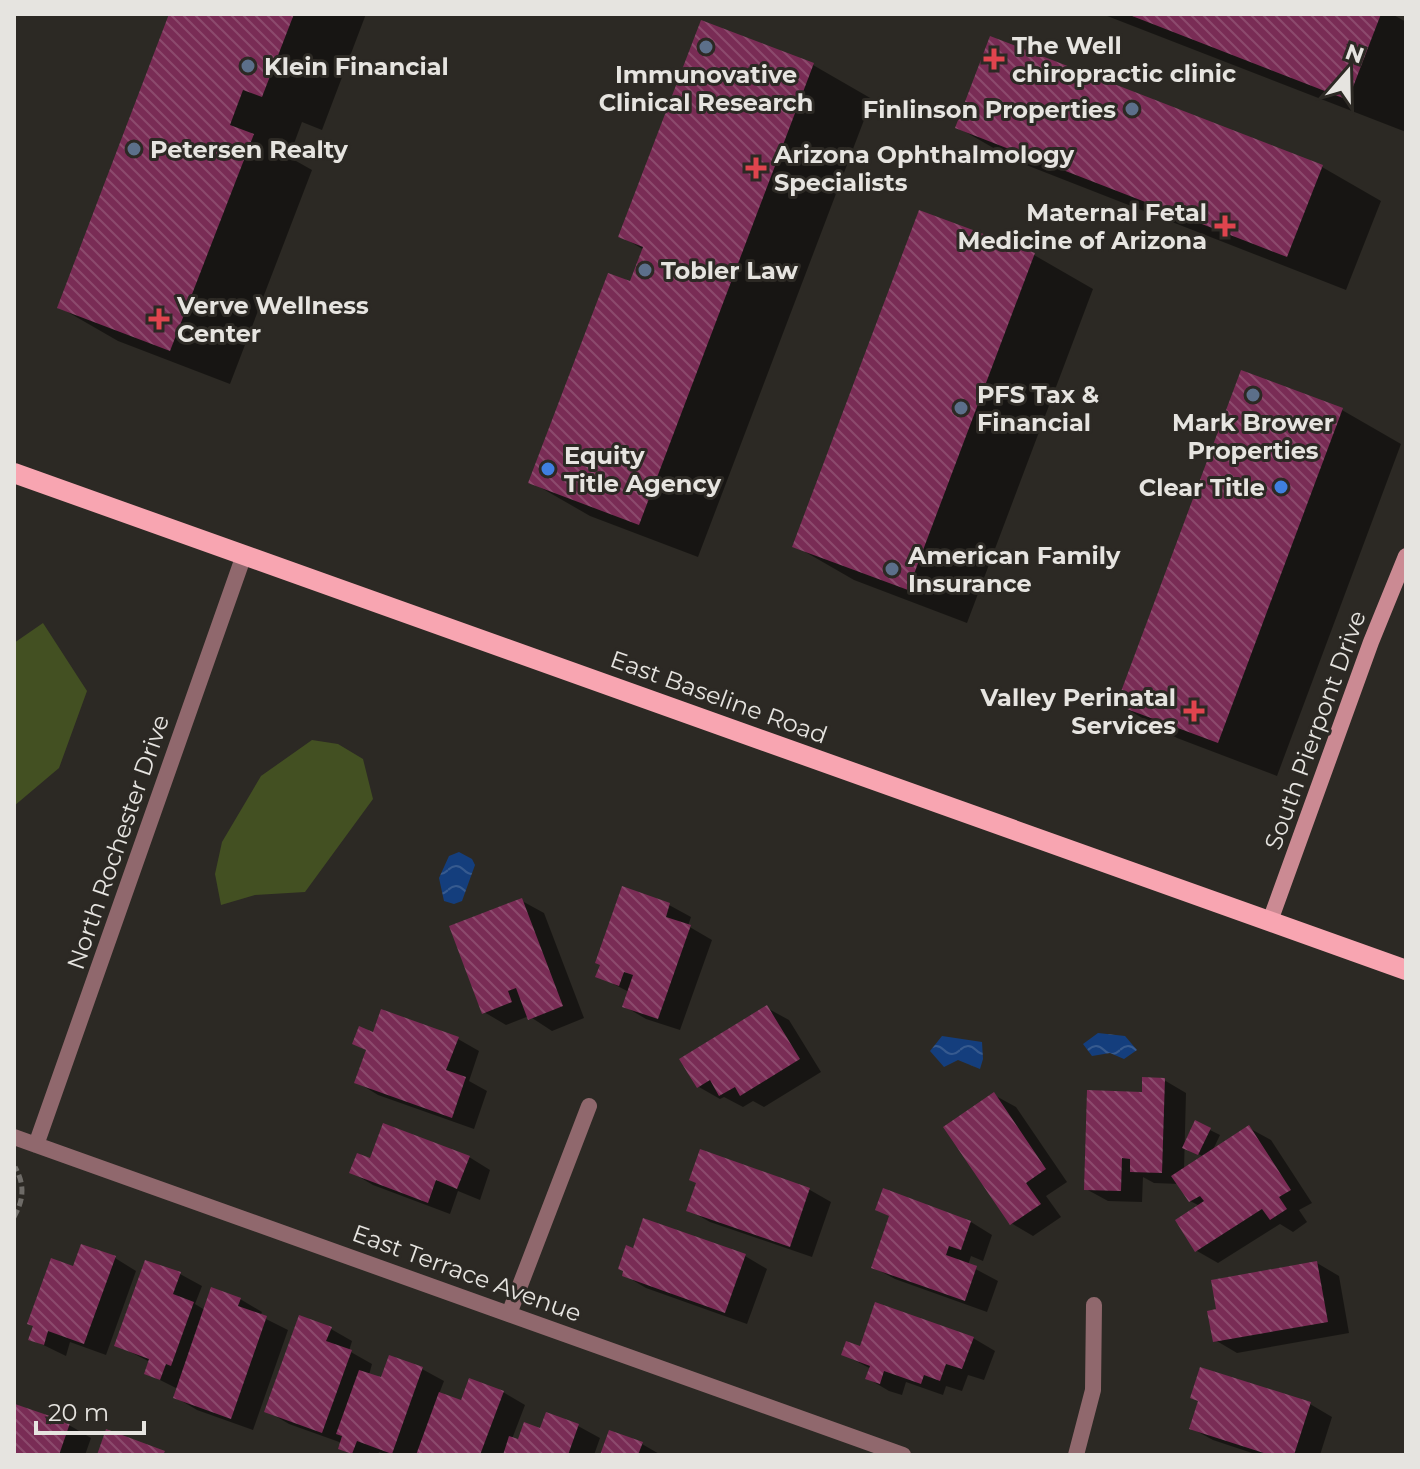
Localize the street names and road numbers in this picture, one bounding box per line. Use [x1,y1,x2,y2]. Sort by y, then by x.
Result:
street label: South Pierpont Drive [1258,607,1372,853]
street label: East Baseline Road [606,644,832,750]
street label: North Rochester Drive [61,711,175,973]
street label: East Terrace Avenue [349,1218,585,1328]

